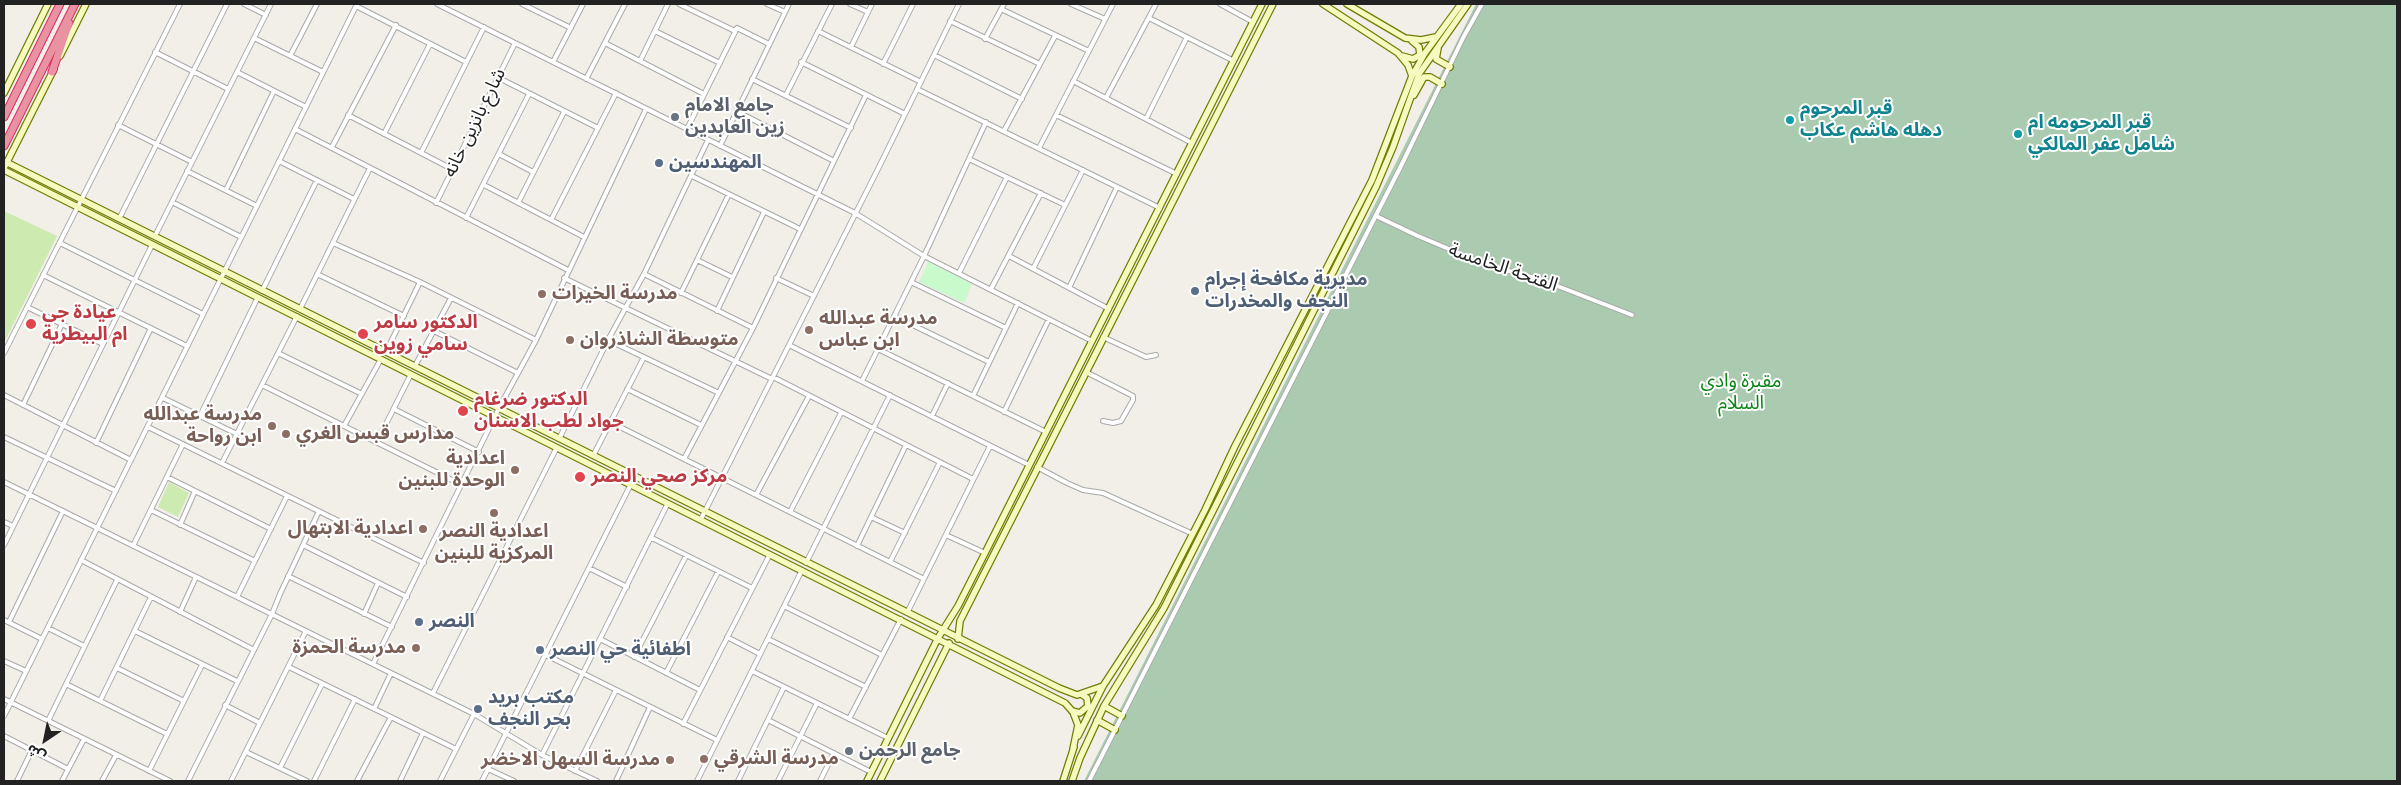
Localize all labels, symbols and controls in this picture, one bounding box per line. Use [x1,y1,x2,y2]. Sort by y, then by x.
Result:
street label: شارع بانزين خانه [439,65,511,181]
place label: جامع الامام زين العابدين [685,95,785,139]
place label: قبر المرحوم دهله هاشم عكاب [1800,98,1942,142]
marker: جامع الامام زين العابدين [669,111,681,123]
place label: قبر المرحومه ام شامل عفر المالكي [2028,112,2175,156]
marker: قبر المرحوم دهله هاشم عكاب [1784,114,1796,126]
marker: قبر المرحومه ام شامل عفر المالكي [2012,128,2024,140]
place label: المهندسين [669,152,762,174]
marker: المهندسين [653,157,665,169]
street label: الفتحة الخامسة [1445,239,1561,297]
place label: مديرية مكافحة إجرام النجف والمخدرات [1205,269,1368,313]
place label: مدرسة الخيرات [552,283,678,305]
marker: مديرية مكافحة إجرام النجف والمخدرات [1189,285,1201,297]
marker: مدرسة الخيرات [536,288,548,300]
place label: عيادة جي ام البيطرية [42,302,128,346]
place label: مدرسة عبدالله ابن عباس [819,308,938,352]
place label: الدكتور سامر سامي زوين [374,312,478,356]
marker: عيادة جي ام البيطرية [24,317,38,331]
marker: مدرسة عبدالله ابن عباس [803,324,815,336]
marker: الدكتور سامر سامي زوين [356,327,370,341]
place label: متوسطة الشاذروان [580,329,739,351]
marker: متوسطة الشاذروان [564,334,576,346]
park label: مقبرة وادي السلام [1700,371,1782,415]
place label: الدكتور ضرغام جواد لطب الاسنان [474,389,624,433]
place label: مدرسة عبدالله ابن رواحة [143,404,262,448]
marker: الدكتور ضرغام جواد لطب الاسنان [456,404,470,418]
marker: مدرسة عبدالله ابن رواحة [266,420,278,432]
place label: مدارس قبس الغري [296,423,454,445]
marker: مدارس قبس الغري [280,428,292,440]
place label: اعدادية الوحدة للبنين [398,448,505,492]
marker: اعدادية الوحدة للبنين [509,464,521,476]
place label: مركز صحي النصر [591,466,727,488]
marker: مركز صحي النصر [573,470,587,484]
marker: اعدادية النصر المركزية للبنين [488,507,500,519]
place label: اعدادية الابتهال [288,518,413,540]
place label: اعدادية النصر المركزية للبنين [435,521,553,565]
marker: اعدادية الابتهال [417,523,429,535]
place label: النصر [429,611,475,633]
marker: النصر [413,616,425,628]
place label: مدرسة الحمزة [292,637,406,659]
place label: اطفائية حي النصر [550,639,691,661]
marker: مدرسة الحمزة [410,642,422,654]
marker: اطفائية حي النصر [534,644,546,656]
place label: مكتب بريد بحر النجف [488,687,574,731]
marker: مكتب بريد بحر النجف [472,703,484,715]
north arrow [20,715,70,765]
text: ش [24,740,49,765]
place label: جامع الرحمن [859,740,961,762]
marker: جامع الرحمن [843,745,855,757]
place label: مدرسة الشرقي [714,748,839,770]
place label: مدرسة السهل الاخضر [481,749,660,771]
marker: مدرسة الشرقي [698,753,710,765]
marker: مدرسة السهل الاخضر [664,754,676,766]

